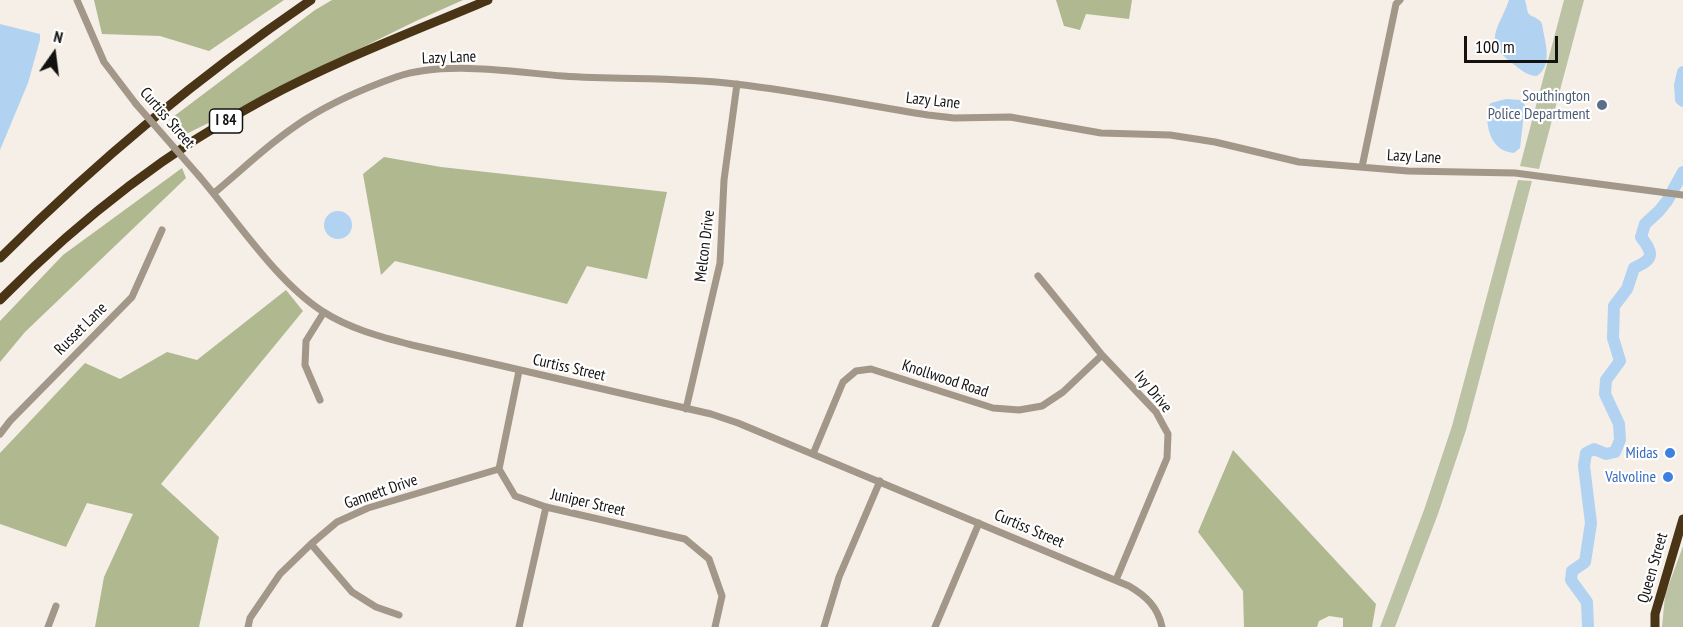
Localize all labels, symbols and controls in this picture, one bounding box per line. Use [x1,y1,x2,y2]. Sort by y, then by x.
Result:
north arrow [24,24,84,84]
scale bar [1467,24,1562,62]
text: N [52,26,65,47]
text: 100 m [1475,35,1515,58]
street label: Lazy Lane [422,47,476,69]
street label: Curtiss Street [135,84,199,152]
place label: Southington Police Department [1488,86,1590,124]
street label: Lazy Lane [905,89,961,113]
marker: Southington Police Department [1595,98,1609,112]
road number: I 84 [210,109,242,133]
street label: Lazy Lane [1386,146,1442,168]
street label: Melcon Drive [691,209,719,283]
street label: Russet Lane [51,299,111,359]
street label: Curtiss Street [531,350,607,386]
street label: Knollwood Road [899,356,991,402]
street label: Ivy Drive [1130,367,1176,417]
place label: Midas [1626,443,1658,463]
marker: Midas [1663,446,1677,460]
place label: Valvoline [1605,467,1656,487]
marker: Valvoline [1661,470,1675,484]
street label: Gannett Drive [342,471,420,513]
street label: Juniper Street [549,485,627,521]
street label: Curtiss Street [991,506,1067,552]
street label: Queen Street [1634,531,1672,605]

